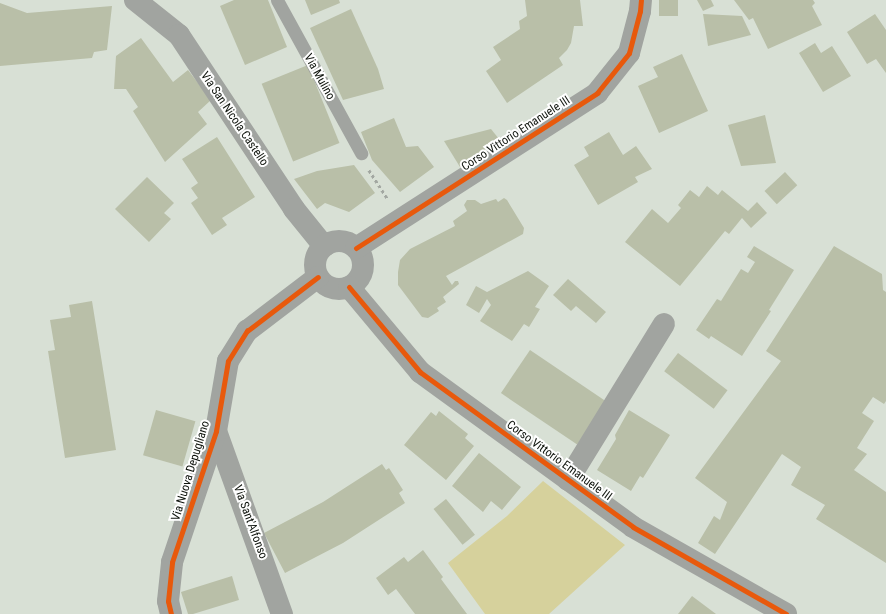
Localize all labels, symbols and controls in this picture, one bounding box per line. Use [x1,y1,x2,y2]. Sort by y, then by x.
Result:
street label: Via Mulino [301,52,337,102]
street label: Via San Nicola Castello [197,69,271,169]
street label: Corso Vittorio Emanuele III [459,94,573,174]
street label: Corso Vittorio Emanuele III [504,418,614,504]
street label: Via Nuova Depugliano [169,419,213,523]
street label: Via Sant'Alfonso [230,483,270,561]

